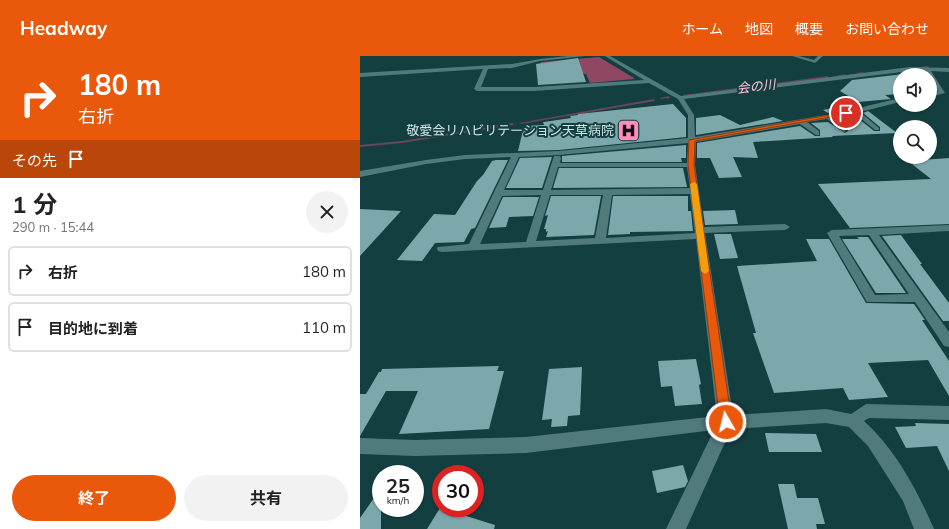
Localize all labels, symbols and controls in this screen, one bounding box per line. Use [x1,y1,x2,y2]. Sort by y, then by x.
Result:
text: Headway [20,16,107,40]
text: ホーム [681,20,723,38]
text: 地図 [745,20,773,38]
text: 概要 [795,20,823,38]
text: お問い合わせ [845,20,929,38]
text: 180 m [78,67,161,102]
map controls [893,68,937,164]
button: sound [893,68,937,112]
icon: right [12,72,64,124]
water label: 会の川 [736,75,778,96]
pin [829,96,863,130]
icon: arrive [835,102,857,124]
text: 右折 [78,105,114,128]
hospital icon: 敬愛会リハビリテーション天草病院 [616,117,642,143]
button: search [893,120,937,164]
place label: 敬愛会リハビリテーション天草病院 [406,122,614,138]
icon: arrive [65,148,87,170]
text: その先 [12,151,57,170]
text: 1 分 [12,189,57,219]
button: close [306,191,348,233]
text: 290 m · 15:44 [12,219,94,235]
icon: right [14,260,36,282]
text: 180 m [302,262,346,281]
text: 右折 [48,263,78,282]
icon: arrive [14,316,36,338]
text: 110 m [302,318,346,337]
text: 目的地に到着 [48,319,138,338]
position arrow [705,401,747,443]
speed limit sign: 30 [432,465,484,517]
text: 25 [386,473,410,498]
button: 終了 [12,475,176,521]
button: 共有 [184,475,348,521]
text: km/h [387,494,409,507]

